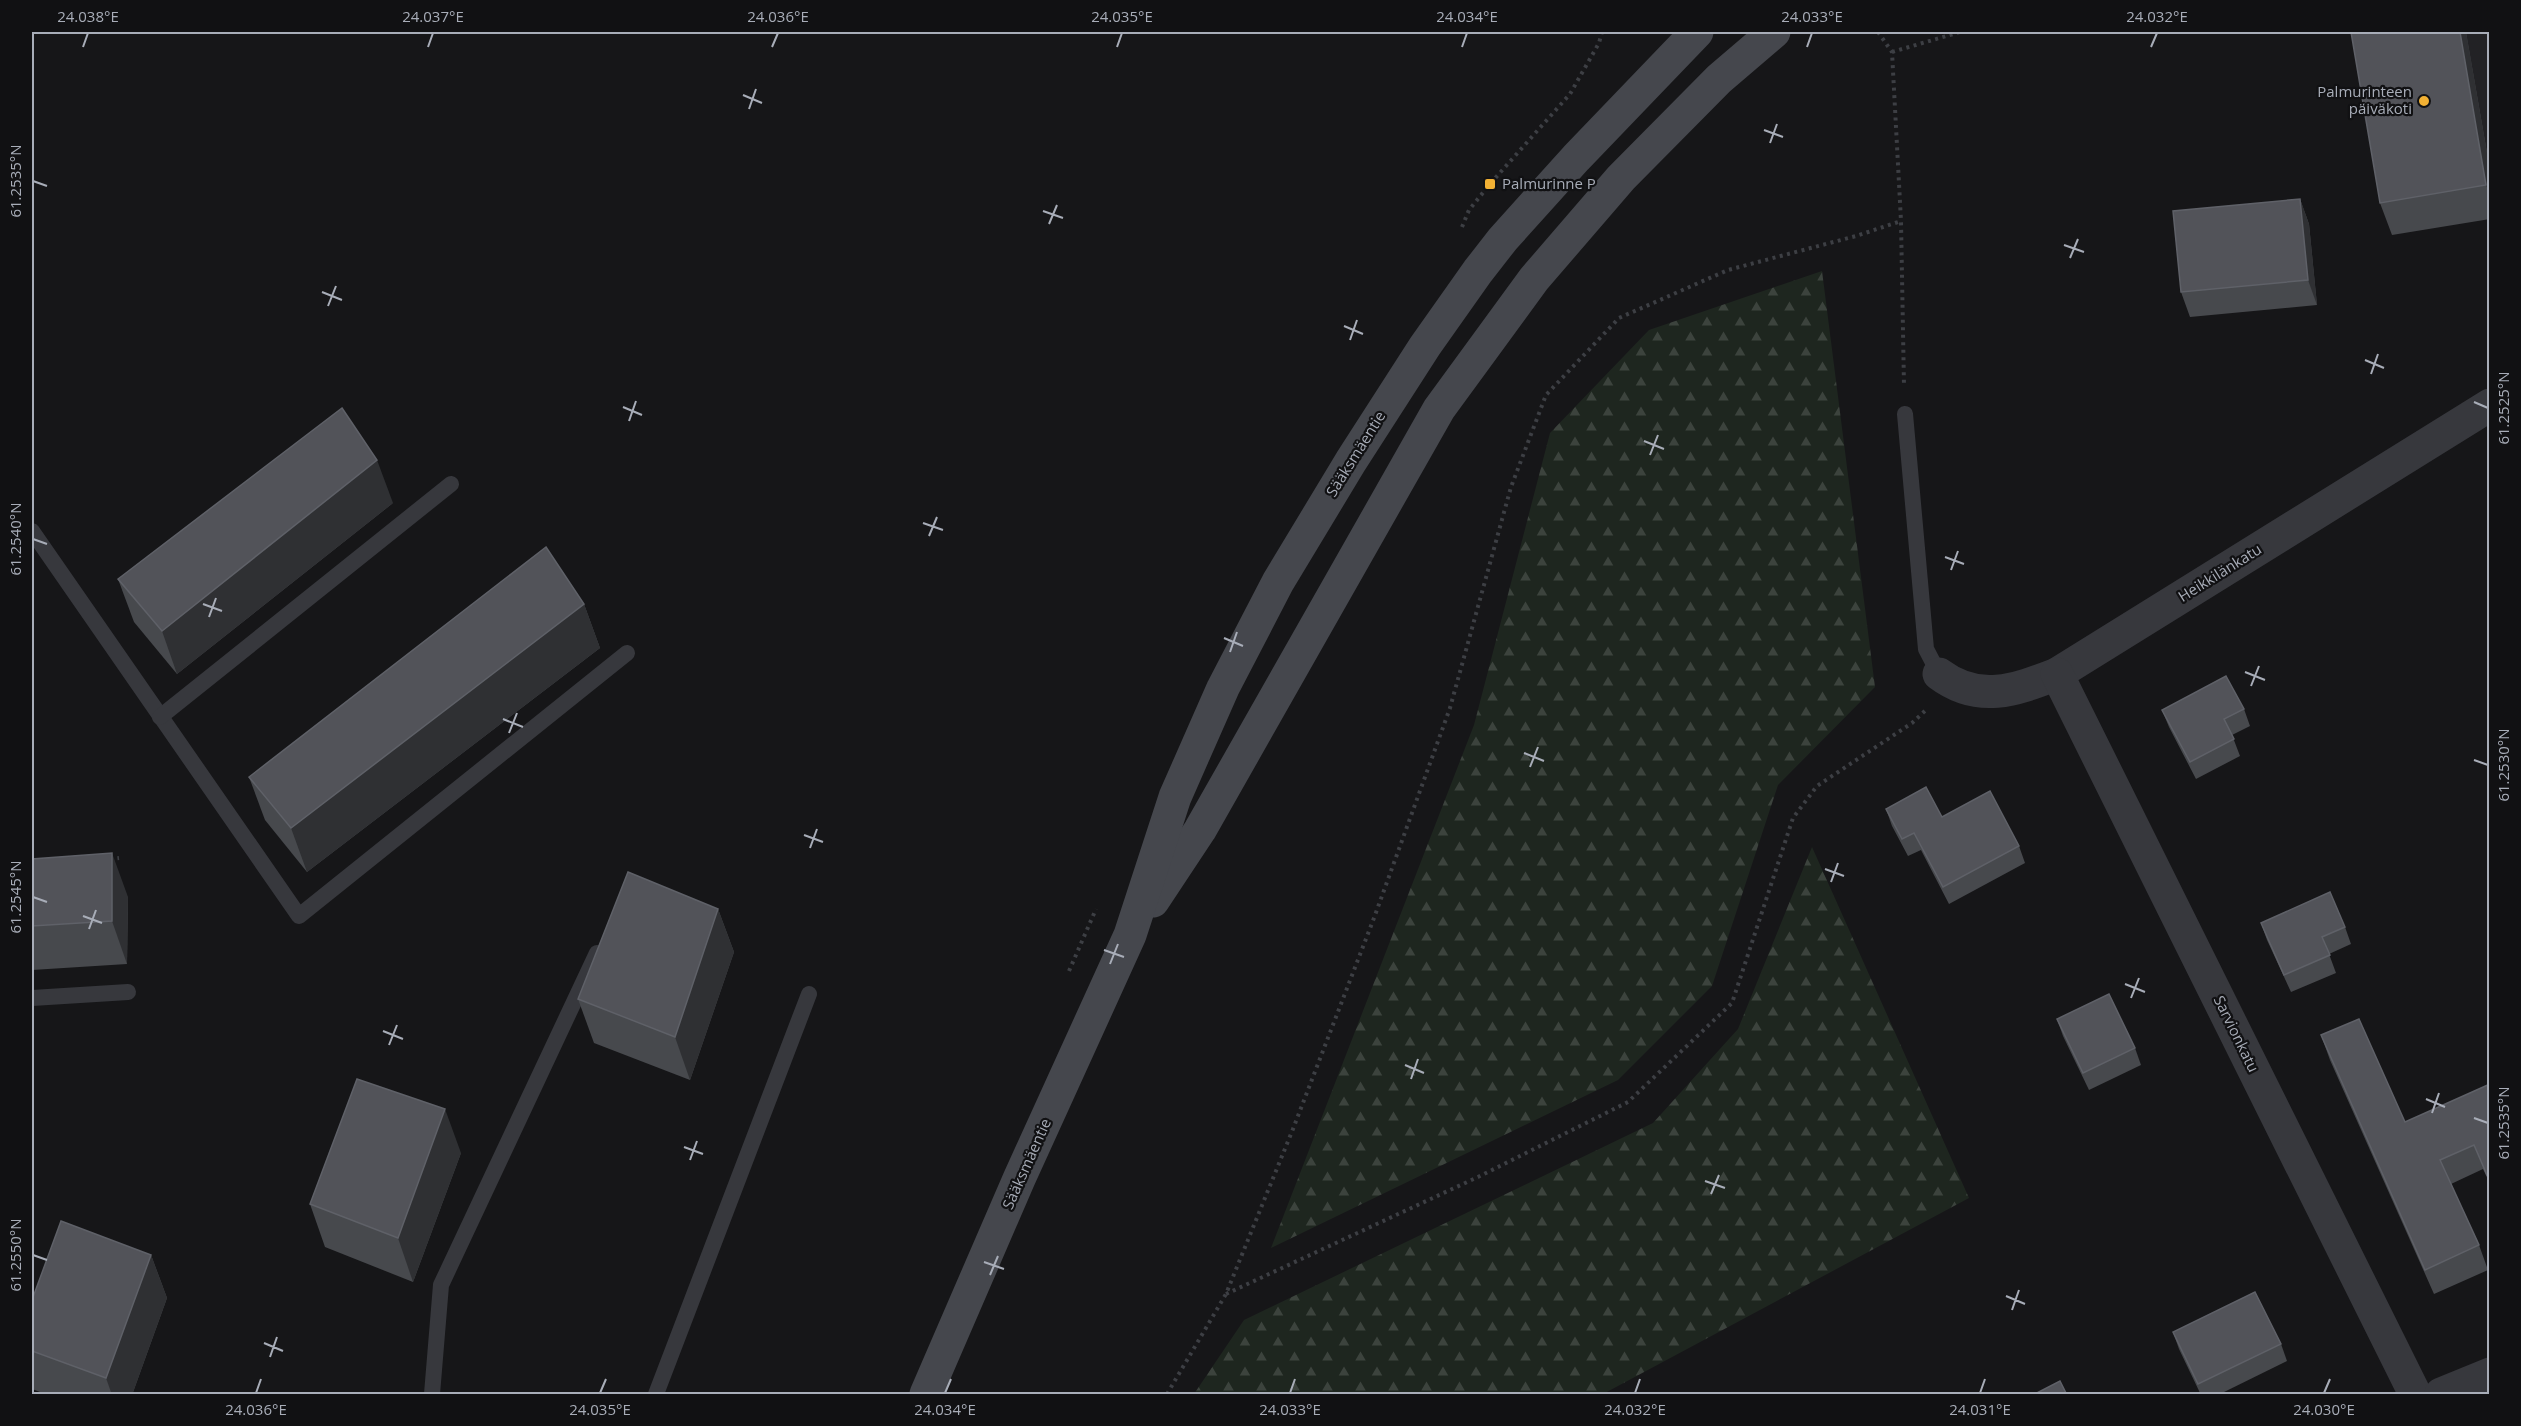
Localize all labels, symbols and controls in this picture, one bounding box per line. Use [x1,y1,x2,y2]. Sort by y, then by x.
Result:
text: 24.038°E [57,6,119,26]
text: 24.037°E [402,6,464,26]
text: 24.036°E [747,6,809,26]
text: 24.035°E [1091,6,1153,26]
text: 24.034°E [1436,6,1498,26]
text: 24.033°E [1781,6,1843,26]
text: 24.032°E [2126,6,2188,26]
place label: Palmurinteen päiväkoti [2317,81,2412,118]
marker: Palmurinteen päiväkoti [2417,94,2431,108]
text: 61.2535°N [5,144,25,218]
place label: Palmurinne P [1502,173,1596,193]
marker: Palmurinne P [1483,177,1497,191]
text: 61.2525°N [2493,371,2513,445]
street label: Sääksmäentie [1321,407,1389,500]
text: 61.2540°N [5,502,25,576]
street label: Heikkilänkatu [2174,539,2265,606]
text: 61.2530°N [2493,728,2513,802]
text: 61.2545°N [5,860,25,934]
street label: Sarvionkatu [2210,992,2264,1075]
text: 61.2535°N [2493,1086,2513,1160]
street label: Sääksmäentie [997,1115,1055,1212]
text: 61.2550°N [5,1218,25,1292]
text: 24.036°E [225,1399,287,1419]
text: 24.035°E [569,1399,631,1419]
text: 24.034°E [914,1399,976,1419]
text: 24.033°E [1259,1399,1321,1419]
text: 24.032°E [1604,1399,1666,1419]
text: 24.031°E [1949,1399,2011,1419]
text: 24.030°E [2293,1399,2355,1419]

